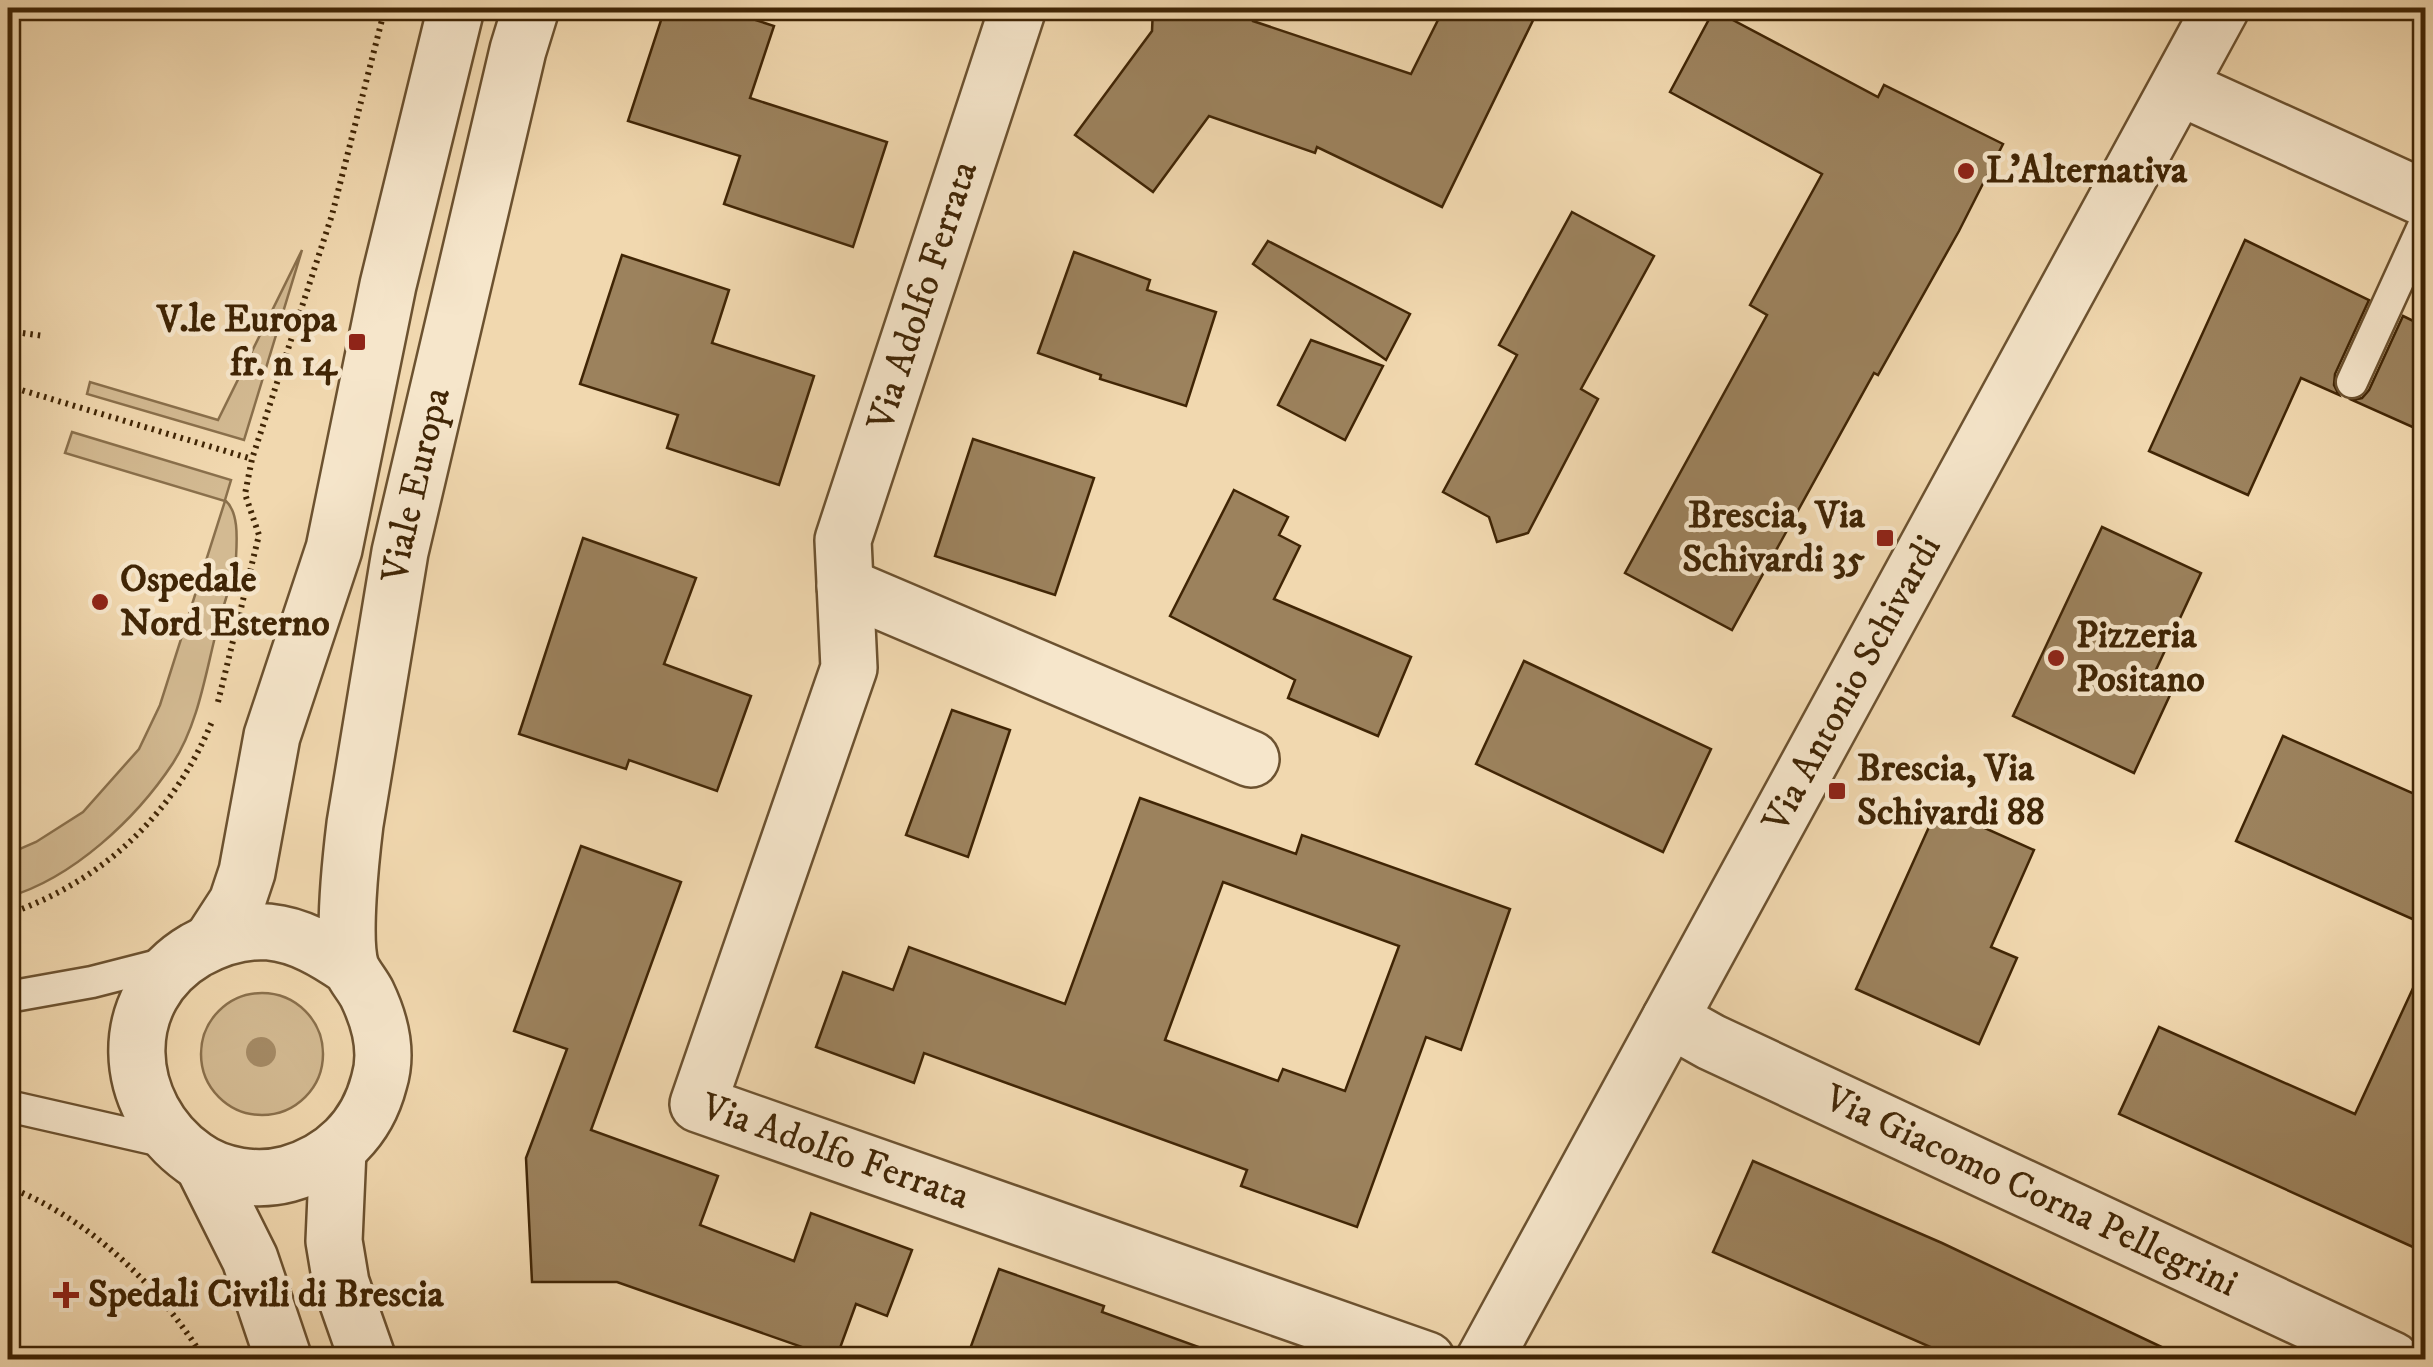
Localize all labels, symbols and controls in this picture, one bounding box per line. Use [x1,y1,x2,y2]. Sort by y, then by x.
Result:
place label: L'Alternativa [1986,147,2188,195]
street label: Via Adolfo Ferrata [857,155,989,438]
marker: L'Alternativa [1955,160,1977,182]
place label: V.le Europa fr. n 14 [155,296,339,388]
marker: V.le Europa fr. n 14 [346,331,368,353]
street label: Viale Europa [371,383,462,587]
place label: Brescia, Via Schivardi 35 [1682,492,1866,584]
street label: Via Antonio Schivardi [1752,527,1953,841]
marker: Brescia, Via Schivardi 35 [1874,527,1896,549]
place label: Ospedale Nord Esterno [120,556,330,648]
marker: Ospedale Nord Esterno [89,591,111,613]
place label: Pizzeria Positano [2076,612,2205,704]
marker: Pizzeria Positano [2045,647,2067,669]
place label: Brescia, Via Schivardi 88 [1857,745,2045,837]
marker: Brescia, Via Schivardi 88 [1826,780,1848,802]
street label: Via Giacomo Corna Pellegrini [1816,1074,2245,1308]
street label: Via Adolfo Ferrata [694,1083,975,1221]
place label: Spedali Civili di Brescia [88,1271,444,1319]
marker: Spedali Civili di Brescia [53,1282,79,1308]

